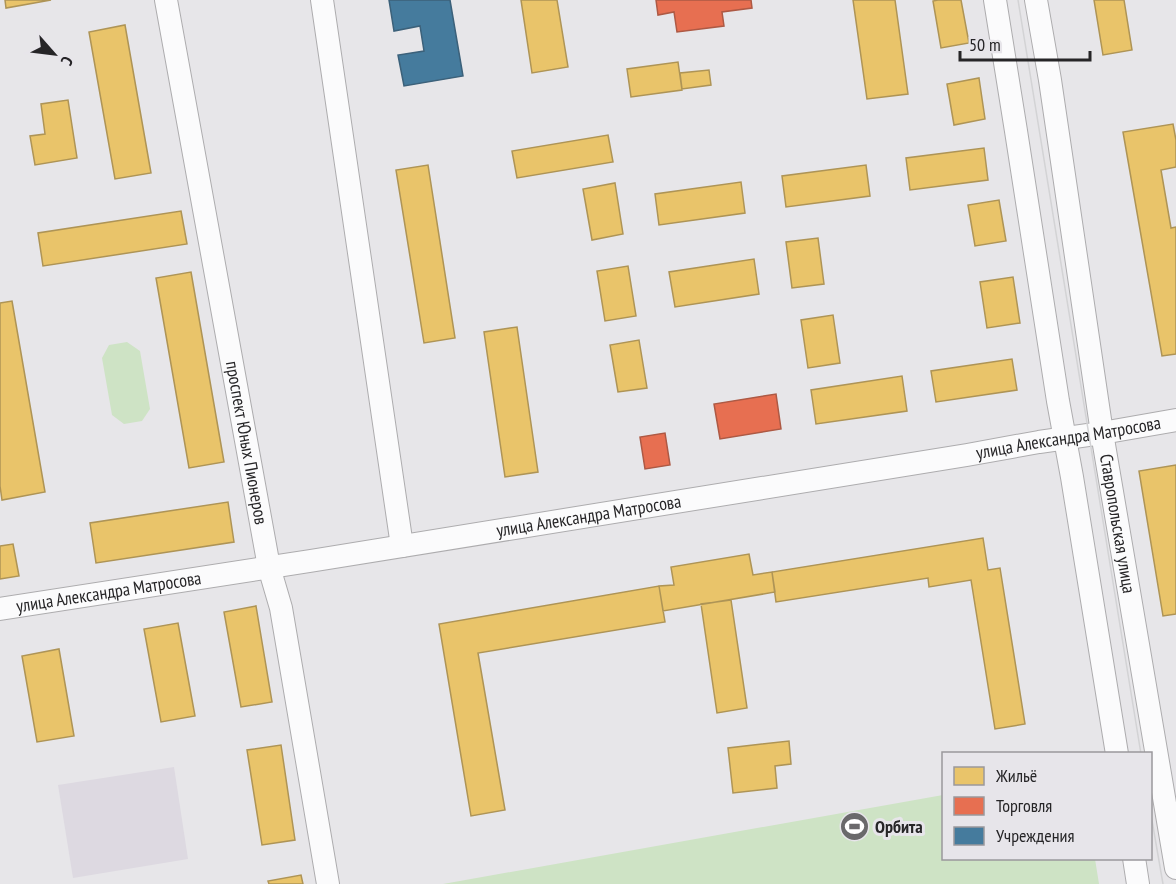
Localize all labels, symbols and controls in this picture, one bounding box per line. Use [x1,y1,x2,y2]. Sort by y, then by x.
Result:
north arrow [24,24,84,84]
scale bar [960,24,1090,62]
text: 50 m [969,33,1001,56]
text: С [56,53,78,70]
street label: проспект Юных Пионеров [221,359,273,526]
street label: улица Александра Матросова [974,411,1162,464]
street label: Ставропольская улица [1095,452,1141,595]
street label: улица Александра Матросова [495,489,683,542]
street label: улица Александра Матросова [15,566,203,617]
legend [942,752,1152,860]
text: Жильё [995,764,1037,787]
text: Торговля [996,794,1052,817]
sports icon: Орбита [838,811,870,843]
place label: Орбита [875,815,923,838]
text: Учреждения [996,824,1074,847]

